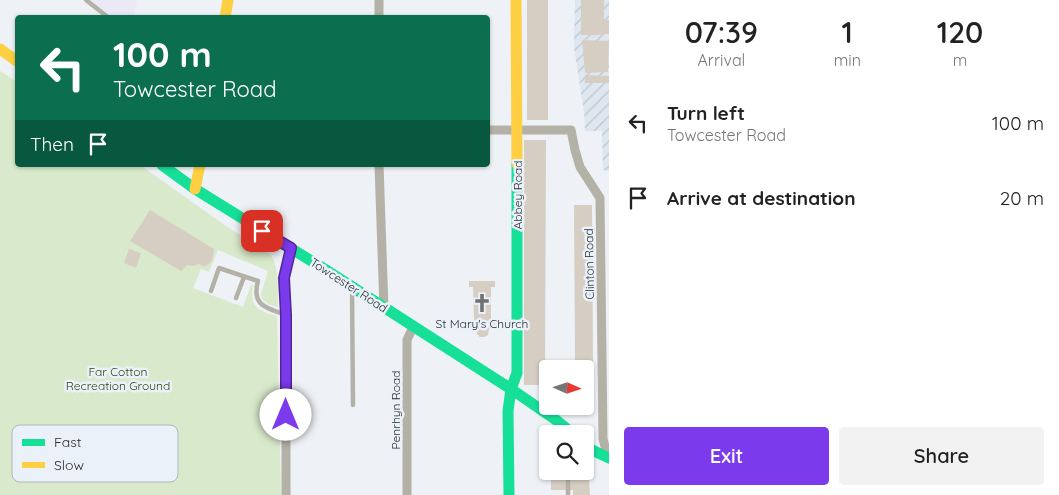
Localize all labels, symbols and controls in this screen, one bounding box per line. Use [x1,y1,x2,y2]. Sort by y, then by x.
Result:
text: 07:39 [685,13,758,51]
text: 1 [842,13,853,51]
text: 120 [937,13,983,51]
text: 100 m [113,32,212,76]
icon: left [30,35,95,100]
text: Arrival [697,50,745,70]
text: min [834,50,861,70]
text: m [953,50,967,70]
text: Towcester Road [113,75,276,103]
text: Turn left [667,101,745,125]
icon: left [624,109,652,137]
text: 100 m [992,111,1044,135]
text: Towcester Road [667,125,786,145]
icon: arrive [84,130,112,158]
text: Then [30,132,74,156]
street label: Abbey Road [510,161,525,229]
icon: arrive [624,184,652,212]
text: Arrive at destination [667,186,856,210]
text: 20 m [1000,186,1044,210]
pin [241,210,283,252]
icon: arrive [248,217,276,245]
street label: Clinton Road [581,228,597,300]
street label: Towcester Road [308,254,390,316]
church icon: St Mary's Church [471,292,493,314]
place label: St Mary's Church [436,316,528,331]
north arrow [539,360,594,415]
map controls [539,360,594,480]
park label: Far Cotton Recreation Ground [66,364,170,393]
street label: Penrhyn Road [388,371,403,449]
position arrow [259,388,311,440]
legend [12,425,178,482]
button: search [539,425,594,480]
button: Exit [624,427,829,485]
button: Share [839,427,1044,485]
text: Fast [54,433,82,451]
text: Slow [54,456,84,474]

